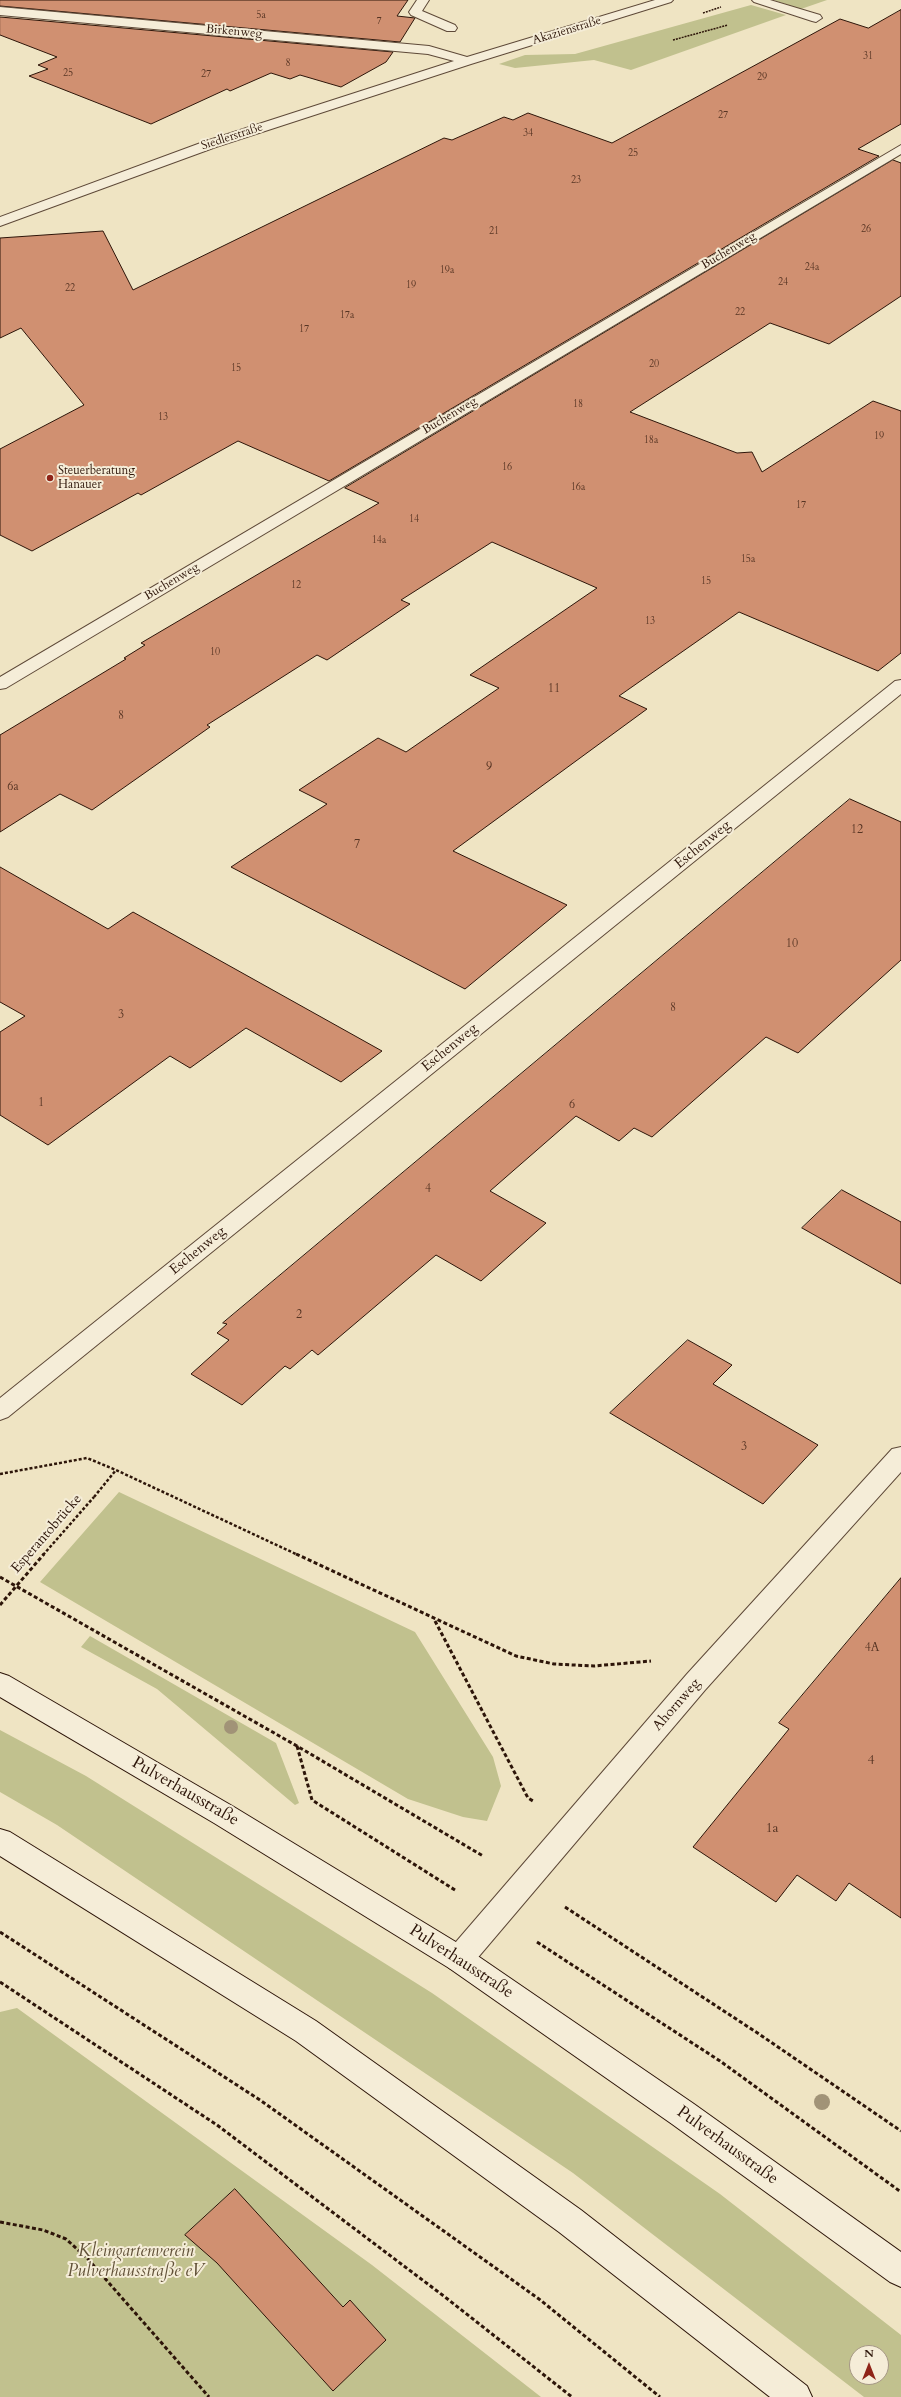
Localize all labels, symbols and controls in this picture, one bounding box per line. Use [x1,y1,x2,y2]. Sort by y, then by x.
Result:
house number: 5a [256,10,266,22]
street label: Akazienstraße [531,14,603,48]
house number: 7 [376,16,382,28]
street label: Birkenweg [205,22,263,42]
house number: 31 [863,51,873,63]
house number: 8 [285,58,291,70]
house number: 25 [63,68,73,80]
house number: 27 [201,69,211,81]
house number: 29 [757,72,767,84]
house number: 27 [718,110,728,122]
street label: Siedlerstraße [199,120,265,154]
house number: 34 [523,128,533,140]
house number: 25 [628,148,638,160]
house number: 23 [571,175,581,187]
house number: 26 [861,224,871,236]
house number: 21 [489,226,499,238]
street label: Buchenweg [699,229,759,273]
house number: 24a [805,262,819,274]
house number: 19a [440,265,454,277]
house number: 24 [778,277,788,289]
house number: 19 [406,280,416,292]
house number: 22 [65,283,75,295]
house number: 22 [735,307,745,319]
house number: 17a [340,310,354,322]
house number: 17 [299,324,309,336]
house number: 20 [649,359,659,371]
house number: 15 [231,363,241,375]
street label: Buchenweg [420,394,480,438]
house number: 18 [573,399,583,411]
house number: 13 [158,412,168,424]
house number: 19 [874,431,884,443]
house number: 18a [644,435,658,447]
house number: 16 [502,462,512,474]
place label: Steuerberatung Hanauer [58,464,135,492]
marker: Steuerberatung Hanauer [45,473,55,483]
house number: 16a [571,482,585,494]
house number: 17 [796,500,806,512]
house number: 14 [409,514,419,526]
house number: 14a [372,535,386,547]
house number: 15a [741,554,755,566]
street label: Buchenweg [142,560,202,604]
house number: 15 [701,576,711,588]
house number: 12 [291,580,301,592]
house number: 13 [645,616,655,628]
house number: 10 [210,647,220,659]
house number: 11 [548,682,560,696]
house number: 8 [118,709,124,723]
house number: 9 [486,760,492,774]
house number: 6a [7,780,19,794]
street label: Eschenweg [672,817,734,873]
house number: 12 [851,823,863,837]
house number: 7 [354,838,360,852]
house number: 10 [786,937,798,951]
house number: 8 [670,1001,676,1015]
house number: 3 [118,1008,124,1022]
street label: Eschenweg [419,1020,481,1076]
house number: 1 [38,1096,44,1110]
house number: 6 [569,1098,575,1112]
house number: 4 [425,1182,431,1196]
street label: Eschenweg [167,1223,229,1279]
house number: 2 [296,1308,302,1322]
house number: 3 [741,1440,747,1454]
street label: Esperantobrücke [8,1491,86,1577]
house number: 4A [865,1641,879,1655]
street label: Ahornweg [650,1675,704,1735]
street label: Pulverhausstraße [128,1753,242,1831]
house number: 4 [867,1753,875,1769]
house number: 1a [765,1821,779,1837]
street label: Pulverhausstraße [405,1921,517,2003]
street label: Pulverhausstraße [672,2102,782,2190]
park label: Kleingartenverein Pulverhausstraße eV [67,2242,205,2282]
north arrow [849,2345,889,2385]
text: N [864,2346,874,2361]

